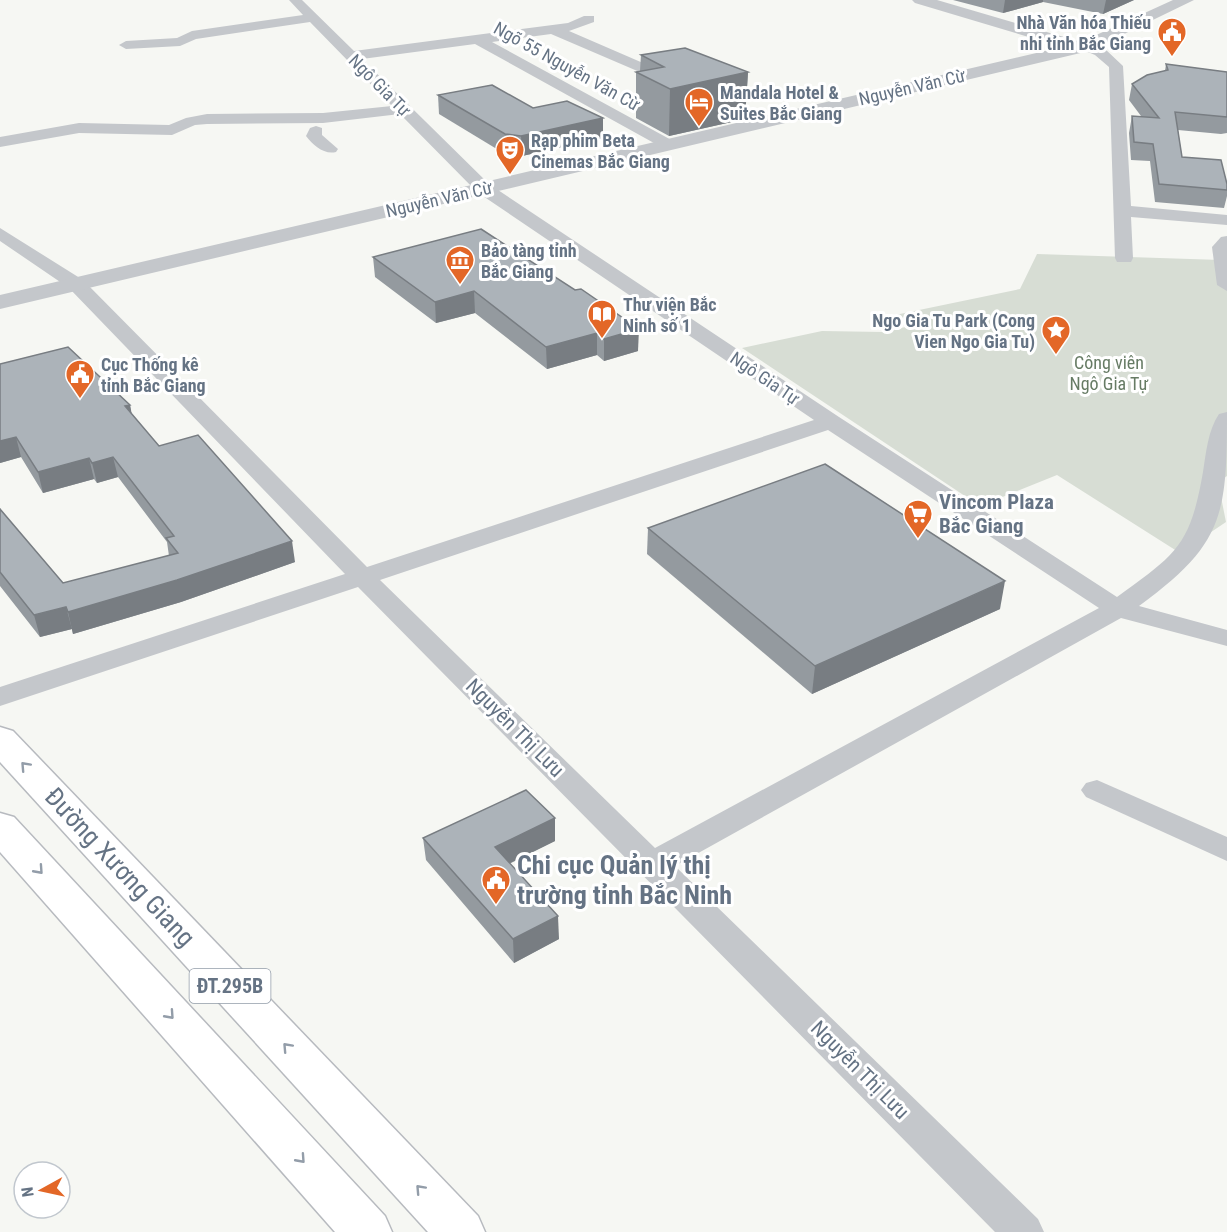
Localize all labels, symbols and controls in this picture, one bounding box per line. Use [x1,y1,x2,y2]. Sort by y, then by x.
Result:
place label: Nhà Văn hóa Thiếu nhi tỉnh Bắc Giang [1016,12,1151,54]
public building icon: Nhà Văn hóa Thiếu nhi tỉnh Bắc Giang [1156,16,1188,58]
street label: Ngõ 55 Nguyễn Văn Cừ [490,17,644,115]
street label: Ngô Gia Tự [345,50,415,120]
street label: Nguyễn Văn Cừ [857,65,967,109]
place label: Mandala Hotel & Suites Bắc Giang [720,82,842,124]
hotel icon: Mandala Hotel & Suites Bắc Giang [683,86,715,128]
place label: Rạp phim Beta Cinemas Bắc Giang [531,130,670,172]
theatre icon: Rạp phim Beta Cinemas Bắc Giang [494,134,526,176]
street label: Nguyễn Văn Cừ [384,177,494,221]
place label: Bảo tàng tỉnh Bắc Giang [481,240,577,282]
museum icon: Bảo tàng tỉnh Bắc Giang [444,244,476,286]
place label: Thư viện Bắc Ninh số 1 [623,294,717,336]
library icon: Thư viện Bắc Ninh số 1 [586,298,618,340]
place label: Ngo Gia Tu Park (Cong Vien Ngo Gia Tu) [872,310,1035,353]
place icon: Ngo Gia Tu Park (Cong Vien Ngo Gia Tu) [1040,314,1072,356]
street label: Ngô Gia Tự [726,347,804,409]
park label: Công viên Ngô Gia Tự [1070,352,1148,394]
place label: Cục Thống kê tỉnh Bắc Giang [101,354,206,396]
public building icon: Cục Thống kê tỉnh Bắc Giang [64,358,96,400]
place label: Vincom Plaza Bắc Giang [939,490,1054,538]
supermarket icon: Vincom Plaza Bắc Giang [902,498,934,540]
street label: Nguyễn Thị Lưu [461,674,569,782]
one-way arrow [21,762,32,773]
street label: Đường Xương Giang [39,781,201,953]
place label: Chi cục Quản lý thị trường tỉnh Bắc Ninh [517,850,732,910]
one-way arrow [32,863,43,874]
public building icon: Chi cục Quản lý thị trường tỉnh Bắc Ninh [480,864,512,906]
road number: ĐT.295B [190,969,270,1003]
one-way arrow [163,1008,174,1019]
street label: Nguyễn Thị Lưu [806,1016,914,1124]
one-way arrow [283,1043,294,1053]
one-way arrow [294,1153,305,1163]
north arrow [12,1160,72,1220]
text: N [18,1186,38,1198]
one-way arrow [417,1186,428,1197]

